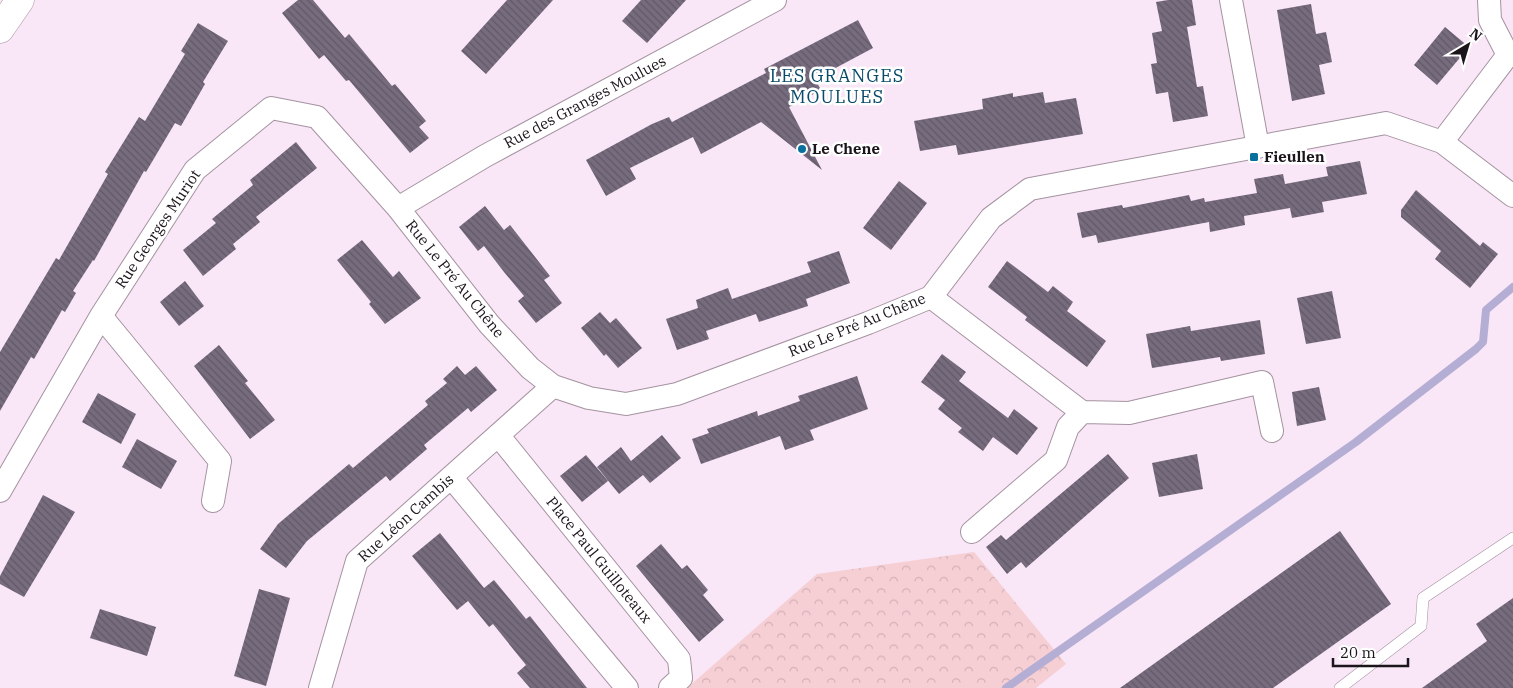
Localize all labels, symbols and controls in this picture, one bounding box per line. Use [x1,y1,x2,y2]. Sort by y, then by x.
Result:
north arrow [1443,20,1493,70]
text: N [1466,24,1486,45]
street label: Rue des Granges Moulues [500,51,669,152]
district label: LES GRANGES MOULUES [770,64,904,108]
place label: Le Chene [812,139,880,158]
marker: Le Chene [796,143,808,155]
place label: Fieullen [1264,147,1325,166]
marker: Fieullen [1248,151,1260,163]
street label: Rue Georges Muriot [111,166,204,292]
street label: Rue Le Pré Au Chêne [402,216,509,341]
street label: Rue Le Pré Au Chêne [785,288,928,361]
street label: Rue Léon Cambis [354,470,457,566]
street label: Place Paul Guilloteaux [543,493,656,627]
scale bar [1333,636,1408,668]
text: 20 m [1340,643,1376,662]

